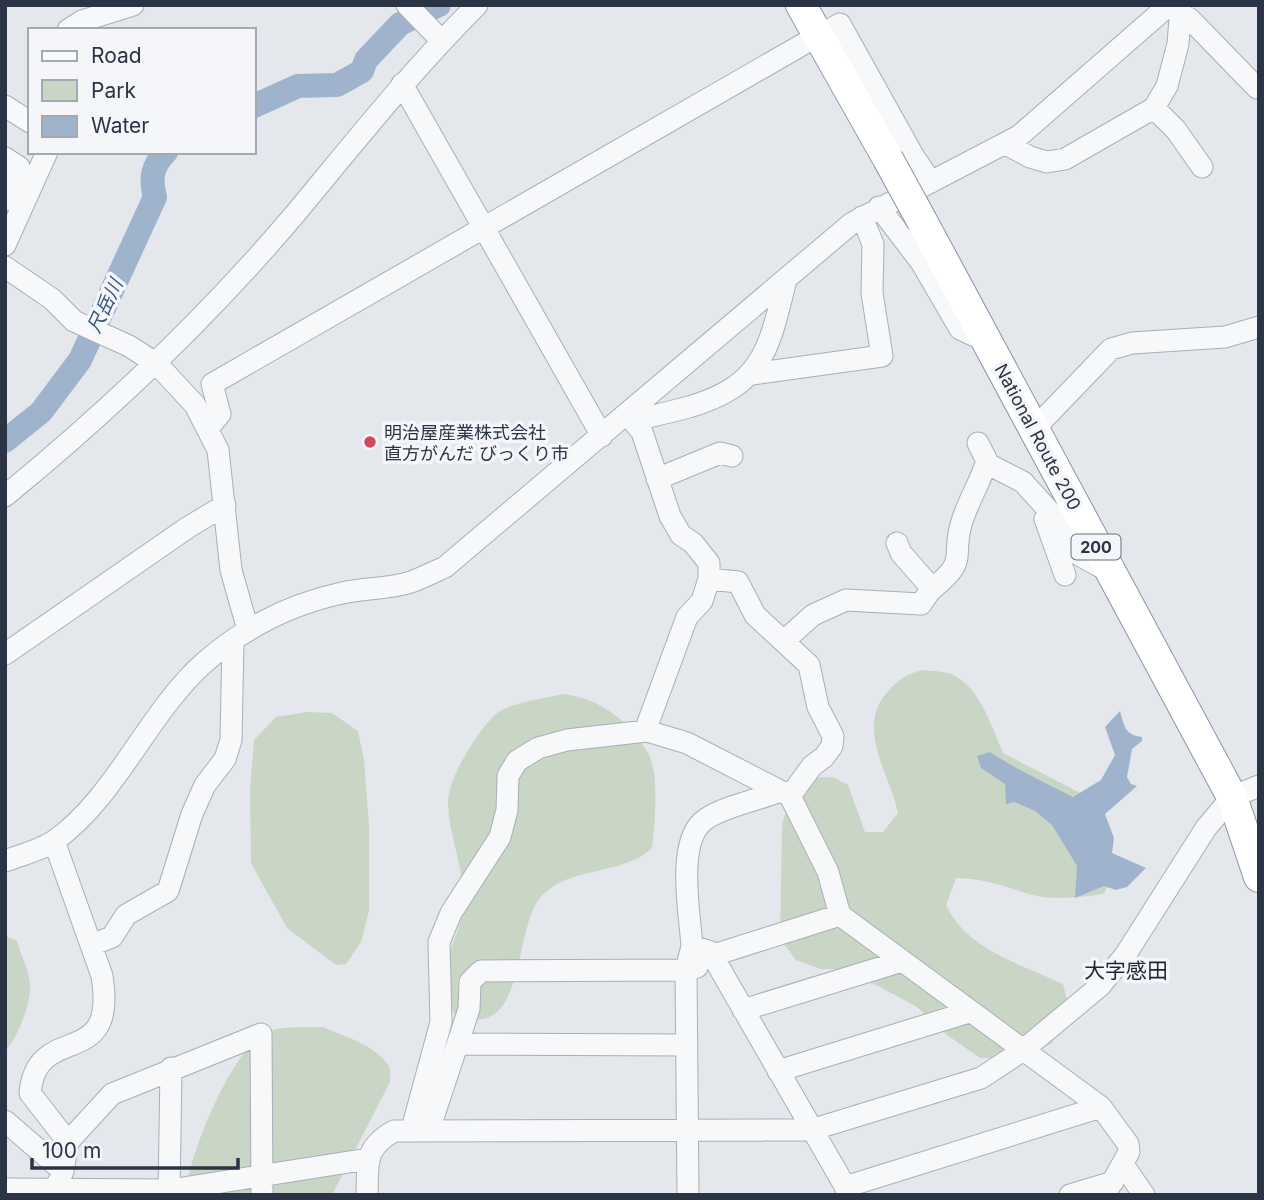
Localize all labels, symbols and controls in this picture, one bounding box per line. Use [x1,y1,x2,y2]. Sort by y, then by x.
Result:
legend [28,28,256,154]
text: Road [91,43,142,68]
text: Park [91,78,136,103]
text: Water [91,113,149,138]
water label: 尺岳川 [83,274,128,337]
street label: National Route 200 [991,360,1085,514]
place label: 明治屋産業株式会社 直方がんだ びっくり市 [384,422,569,464]
marker: 明治屋産業株式会社 直方がんだ びっくり市 [362,434,378,450]
road number: 200 [1072,534,1120,560]
district label: 大字感田 [1084,958,1168,983]
scale bar [32,1126,238,1170]
text: 100 m [42,1138,101,1163]

